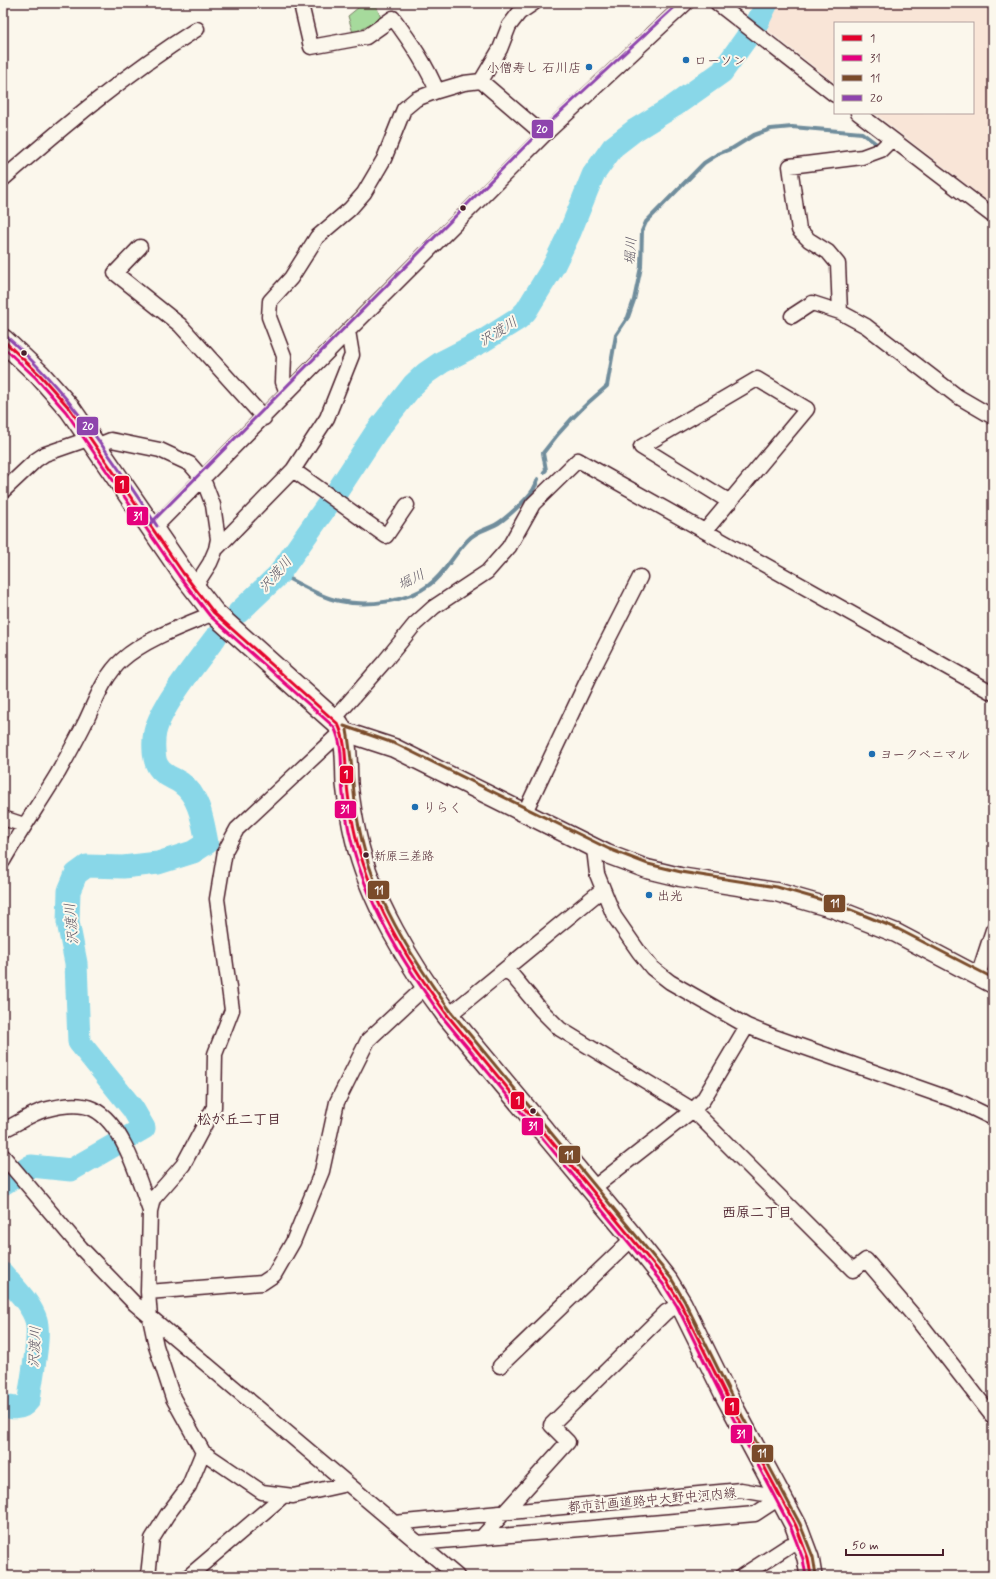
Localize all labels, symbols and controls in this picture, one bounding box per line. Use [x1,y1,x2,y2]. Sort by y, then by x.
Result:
legend [834,22,974,114]
text: 1 [870,31,875,47]
text: 31 [870,51,881,67]
place label: ローソン [694,53,746,70]
marker: ローソン [681,55,691,65]
place label: 小僧寿し 石川店 [486,60,581,77]
marker: 小僧寿し 石川店 [584,62,594,72]
text: 11 [870,71,881,87]
text: 20 [870,91,883,107]
line badge: 20 [531,119,554,139]
text: 20 [536,123,548,137]
unlabelled marker [458,203,468,213]
water label: 堀川 [621,236,641,266]
water label: 沢渡川 [476,313,521,351]
unlabelled marker [19,348,29,358]
line badge: 20 [76,416,99,436]
text: 20 [82,420,94,434]
line badge: 1 [114,475,130,494]
text: 1 [120,478,125,492]
line badge: 31 [126,506,149,526]
text: 31 [133,510,143,524]
water label: 沢渡川 [255,553,296,596]
water label: 堀川 [395,566,428,594]
place label: ヨークベニマル [880,747,970,764]
marker: ヨークベニマル [867,749,877,759]
line badge: 1 [339,765,354,784]
text: 1 [344,768,349,782]
line badge: 31 [334,800,357,819]
place label: りらく [423,800,462,817]
marker: りらく [410,802,420,812]
text: 31 [340,803,350,817]
place label: 新原三差路 [374,849,434,865]
marker: 新原三差路 [361,850,371,860]
line badge: 11 [367,880,390,900]
text: 11 [374,884,384,898]
place label: 出光 [657,888,683,905]
marker: 出光 [644,890,654,900]
line badge: 11 [823,894,846,913]
text: 11 [830,897,840,911]
water label: 沢渡川 [61,902,83,946]
line badge: 1 [510,1091,525,1110]
text: 1 [516,1094,521,1108]
unlabelled marker [528,1106,538,1116]
district label: 松が丘二丁目 [197,1111,281,1129]
line badge: 31 [521,1117,544,1136]
text: 31 [528,1120,538,1134]
line badge: 11 [558,1145,581,1164]
text: 11 [564,1149,574,1163]
district label: 西原二丁目 [722,1204,792,1222]
water label: 沢渡川 [25,1326,45,1368]
line badge: 1 [724,1397,740,1416]
text: 1 [730,1400,735,1414]
line badge: 31 [730,1424,753,1444]
text: 31 [736,1428,746,1442]
line badge: 11 [751,1444,774,1463]
text: 11 [757,1447,767,1461]
street label: 都市計画道路中大野中河内線 [567,1485,738,1516]
scale bar [846,1531,943,1557]
text: 50 m [852,1538,879,1554]

